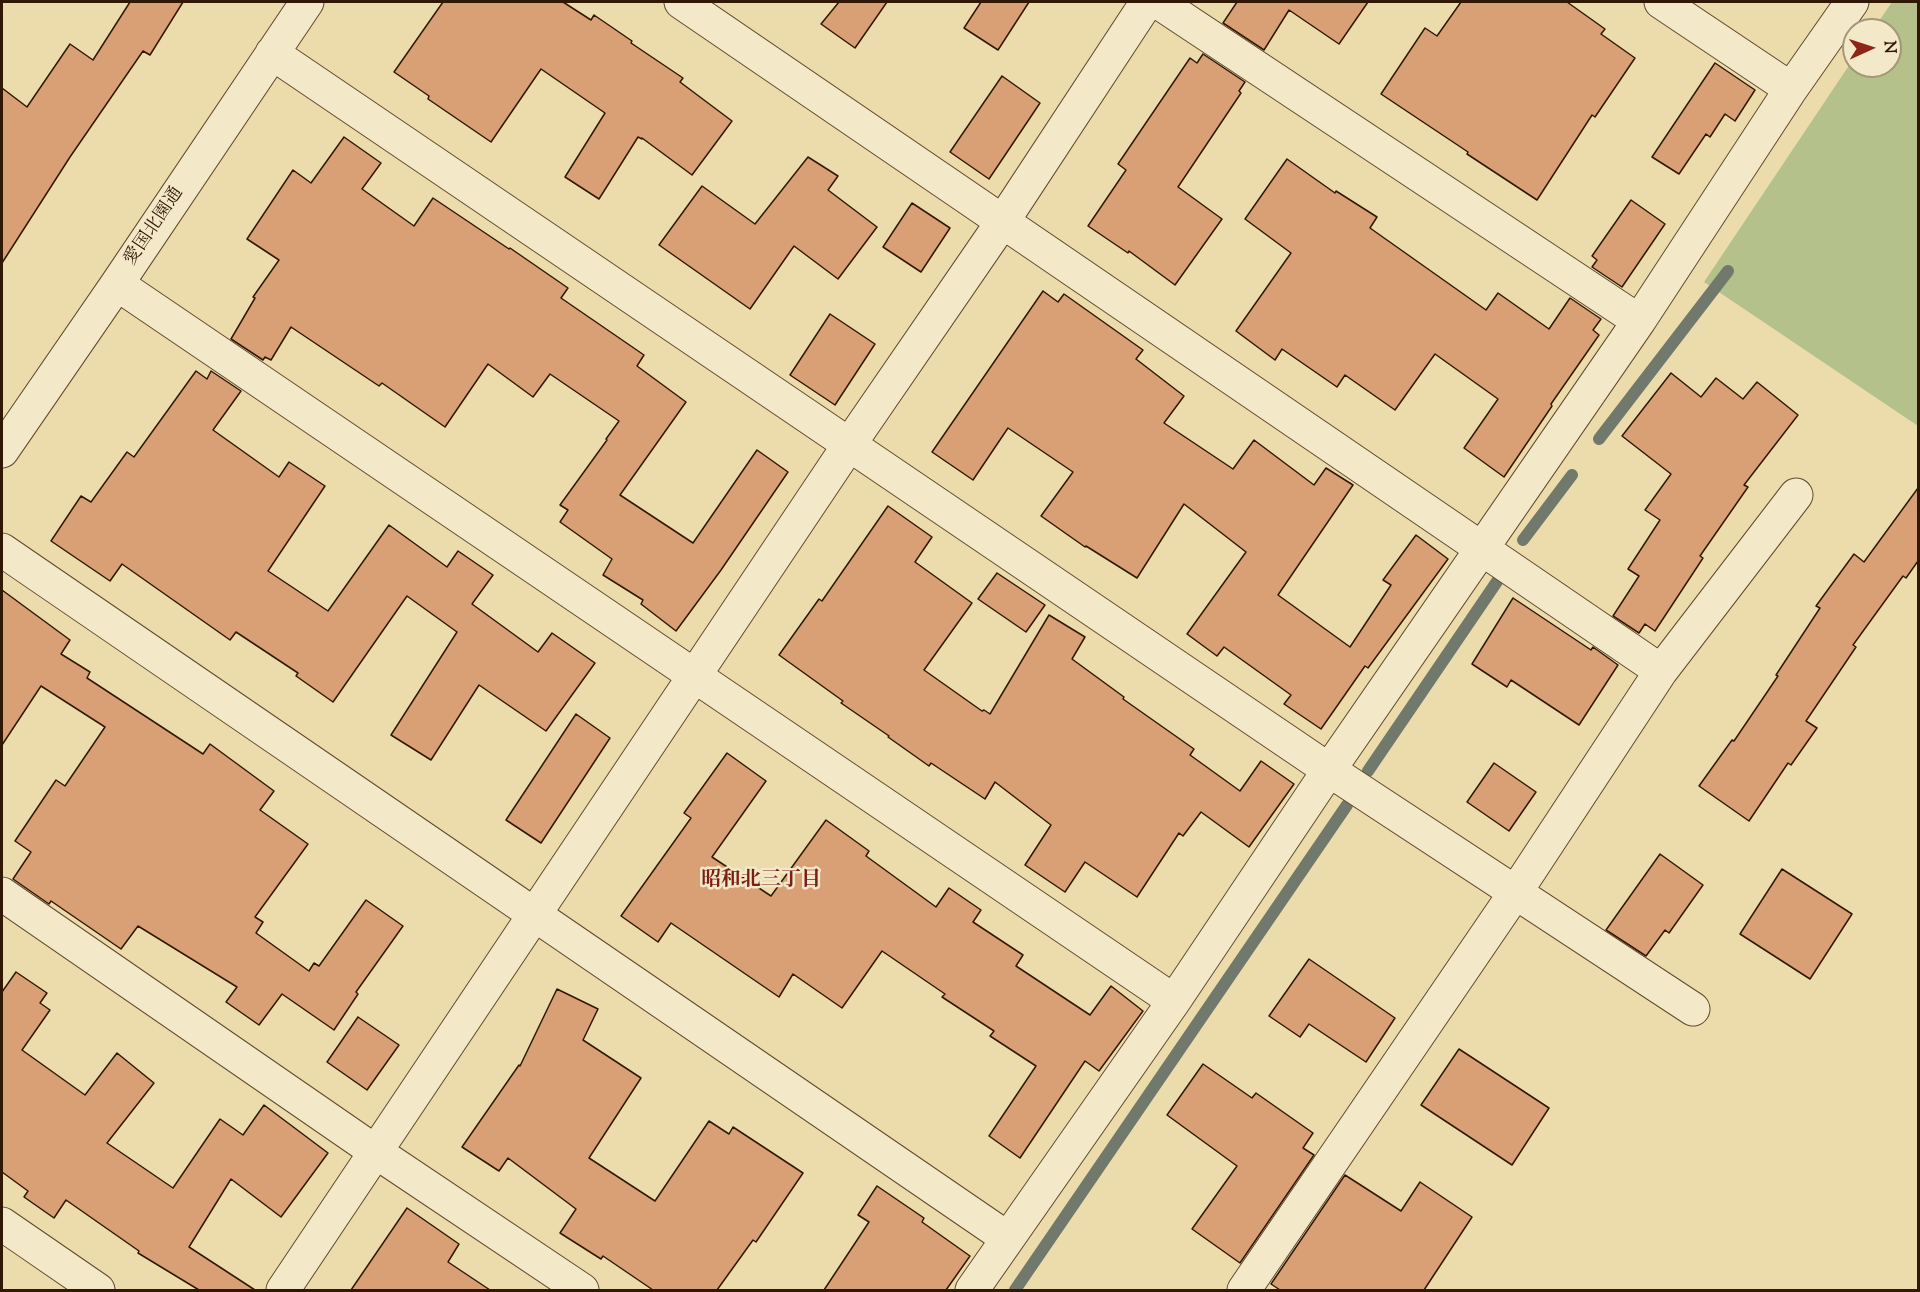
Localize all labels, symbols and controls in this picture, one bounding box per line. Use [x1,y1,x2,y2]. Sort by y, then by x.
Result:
north arrow [1842,18,1902,78]
text: N [1877,40,1900,54]
street label: 愛国北園通 [121,184,189,270]
district label: 昭和北三丁目 [701,870,821,894]

